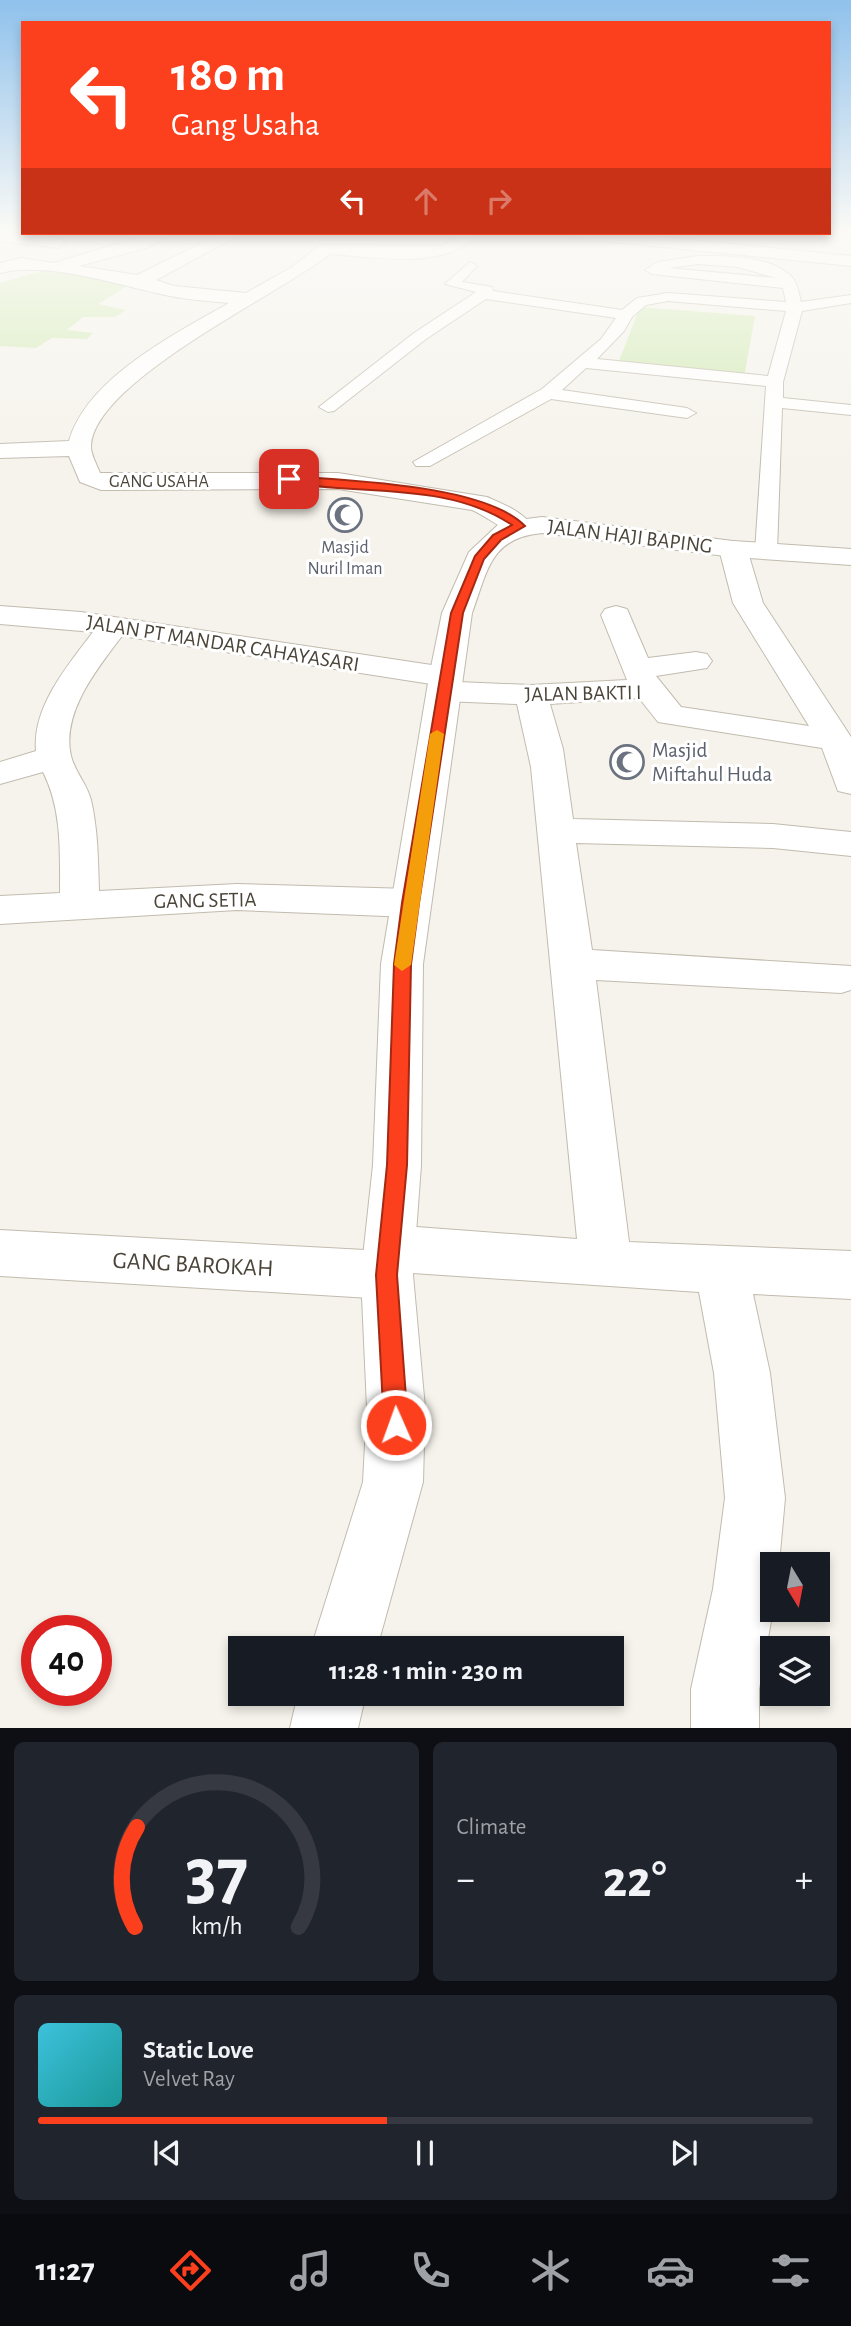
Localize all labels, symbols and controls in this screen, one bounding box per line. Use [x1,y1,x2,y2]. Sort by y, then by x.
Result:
icon: left [56,49,147,140]
text: 180 m [171,51,285,100]
text: Gang Usaha [171,109,320,141]
icon: left [334,182,372,220]
icon: ahead [407,182,445,220]
icon: right [480,182,518,220]
pin [259,449,319,509]
icon: arrive [270,460,308,498]
street label: GANG USAHA [109,473,210,491]
mosque icon: Masjid Nuril Iman [326,496,364,534]
street label: JALAN HAJI BAPING [546,516,714,557]
place label: Masjid Nuril Iman [307,539,383,578]
street label: JALAN PT MANDAR CAHAYASARI [85,612,361,675]
street label: JALAN BAKTI I [524,682,642,705]
place label: Masjid Miftahul Huda [652,740,773,785]
mosque icon: Masjid Miftahul Huda [608,743,646,781]
street label: GANG SETIA [153,889,257,912]
street label: GANG BAROKAH [112,1249,274,1281]
position arrow [359,1388,433,1462]
north arrow [760,1552,830,1622]
map controls [760,1552,830,1706]
speed limit sign: 40 [21,1615,112,1706]
button: layers [760,1636,830,1706]
text: 11:28 · 1 min · 230 m [329,1658,523,1684]
text: Climate [457,1816,526,1839]
text: 37 [185,1840,248,1913]
text: 22° [603,1854,667,1906]
text: − [457,1861,475,1899]
text: + [795,1861,813,1899]
text: km/h [190,1914,242,1939]
text: Static Love [143,2037,254,2063]
text: Velvet Ray [143,2068,235,2091]
icon: previous [148,2134,186,2172]
icon: pause [406,2134,444,2172]
icon: next [665,2134,703,2172]
icon: directions [166,2246,215,2295]
icon: music [286,2246,335,2295]
icon: phone [406,2246,455,2295]
icon: climate [526,2246,575,2295]
icon: car [646,2246,695,2295]
icon: filters [766,2246,815,2295]
text: 11:27 [36,2254,95,2286]

